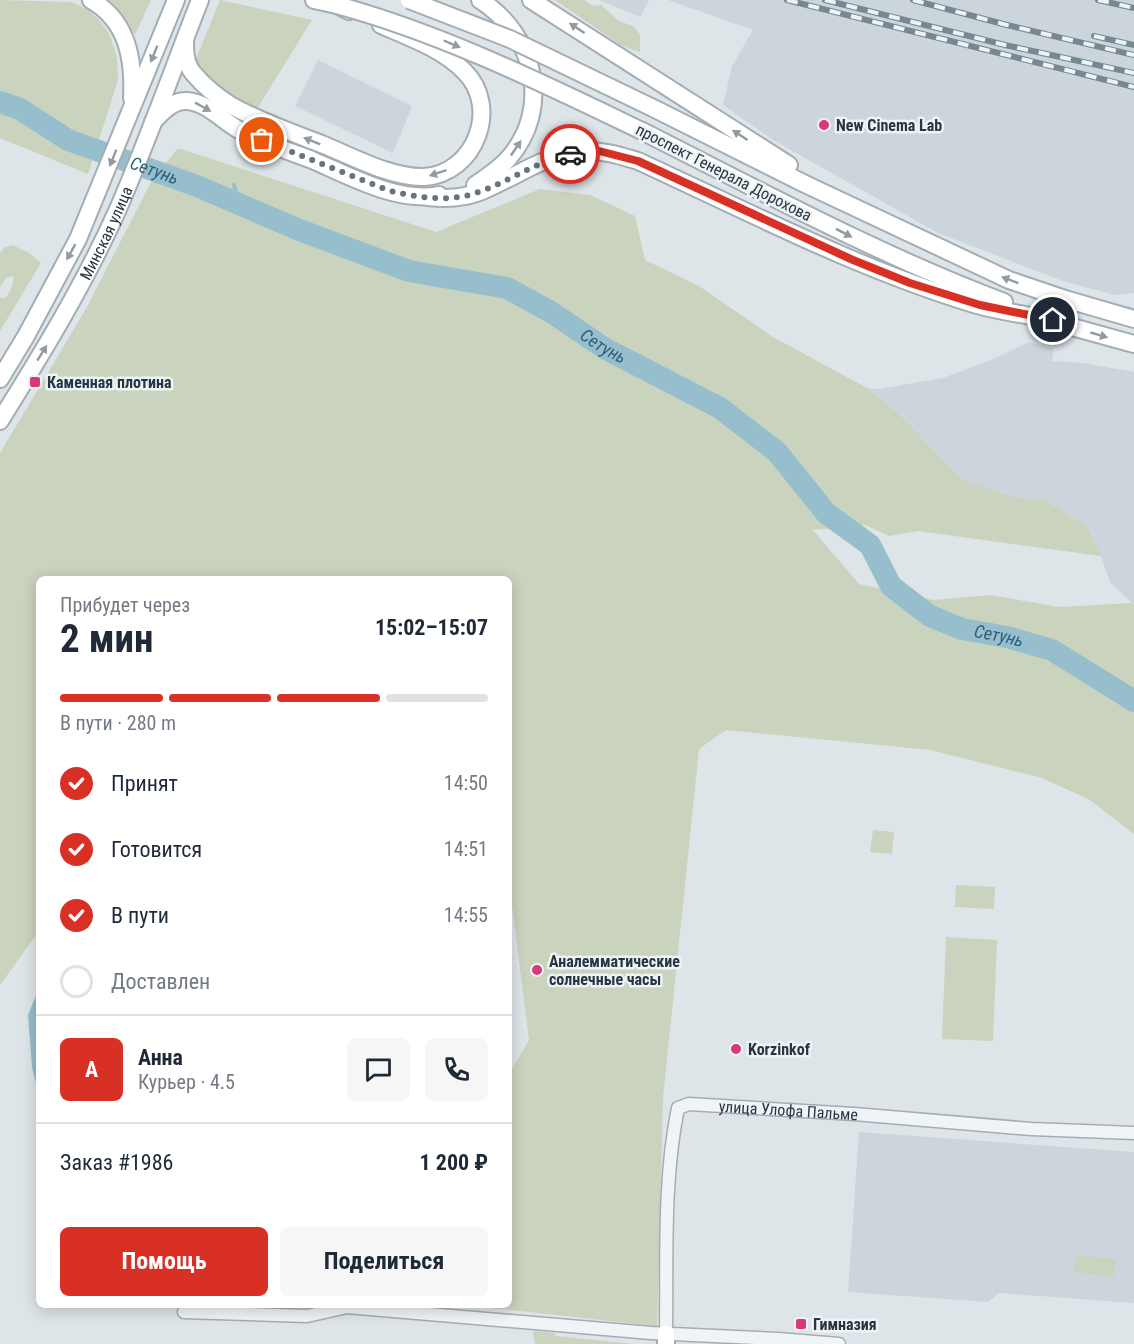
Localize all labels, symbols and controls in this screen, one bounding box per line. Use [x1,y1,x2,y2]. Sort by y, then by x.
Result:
one-way arrow [569,23,585,34]
one-way arrow [443,39,461,49]
one-way arrow [149,46,159,64]
one-way arrow [195,102,212,112]
pin [236,114,287,165]
place label: New Cinema Lab [836,116,942,135]
marker: New Cinema Lab [817,118,831,132]
street label: проспект Генерала Дорохова [633,120,815,225]
icon: bag [245,123,278,156]
courier [540,124,600,184]
one-way arrow [732,129,748,140]
one-way arrow [303,135,321,145]
icon: car [554,138,587,171]
one-way arrow [510,140,521,156]
one-way arrow [107,149,117,167]
water label: Сетунь [127,152,182,189]
one-way arrow [429,168,447,178]
street label: Минская улица [76,184,137,283]
one-way arrow [835,228,852,238]
one-way arrow [66,243,76,260]
one-way arrow [1001,275,1019,284]
pin [1027,294,1078,345]
icon: home [1036,303,1069,336]
water label: Сетунь [577,324,630,368]
one-way arrow [1090,331,1108,340]
one-way arrow [36,345,47,361]
place label: Каменная плотина [47,373,172,392]
marker: Каменная плотина [28,375,42,389]
text: Прибудет через [60,593,190,617]
text: 15:02–15:07 [375,615,488,640]
text: 2 мин [60,616,154,662]
water label: Сетунь [973,620,1026,651]
text: В пути · 280 m [60,711,176,735]
icon: check [60,767,93,800]
text: Принят [111,771,178,796]
text: 14:50 [444,771,488,795]
icon: check [60,833,93,866]
text: Готовится [111,837,202,862]
text: 14:51 [444,837,488,861]
icon: check [60,899,93,932]
text: В пути [111,903,169,928]
text: 14:55 [444,903,488,927]
place label: Аналемматические солнечные часы [549,952,680,989]
marker: Аналемматические солнечные часы [530,963,544,977]
text: Доставлен [111,969,210,994]
button: chat [347,1038,410,1101]
button: phone [425,1038,488,1101]
place label: Korzinkof [748,1040,811,1059]
marker: Korzinkof [729,1042,743,1056]
text: Анна [138,1045,183,1070]
text: А [85,1057,98,1082]
text: Курьер · 4.5 [138,1070,235,1094]
street label: улица Улофа Пальме [718,1097,859,1124]
text: Заказ #1986 [60,1150,173,1175]
text: 1 200 ₽ [420,1150,488,1175]
button: Помощь [60,1227,268,1296]
button: Поделиться [280,1227,488,1296]
place label: Гимназия [813,1315,877,1334]
marker: Гимназия [794,1317,808,1331]

